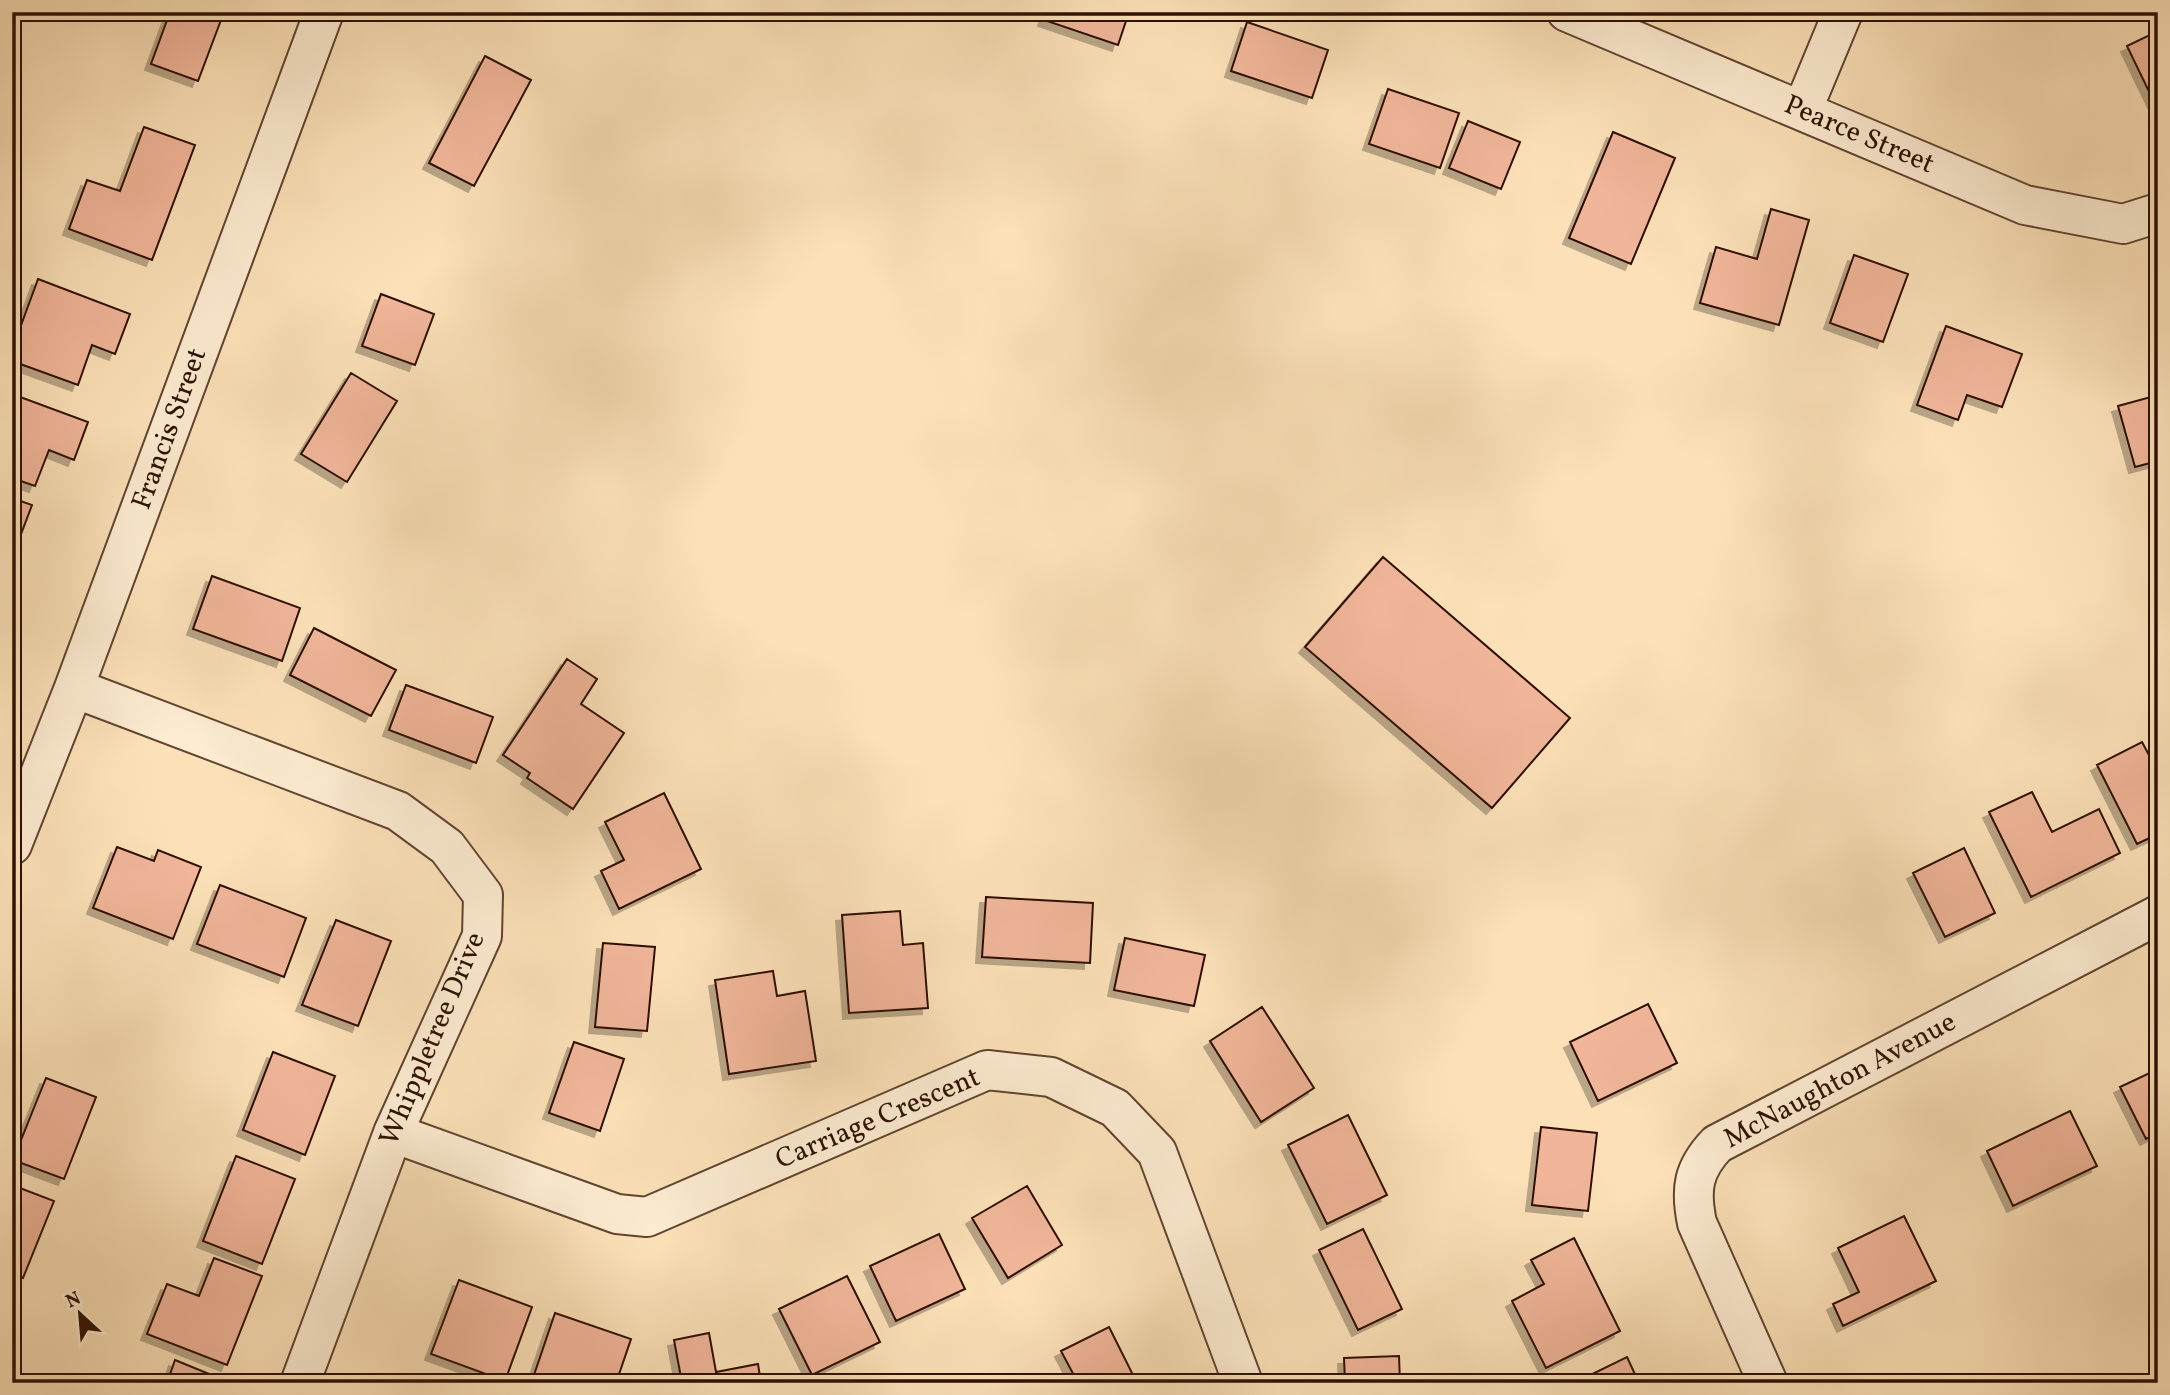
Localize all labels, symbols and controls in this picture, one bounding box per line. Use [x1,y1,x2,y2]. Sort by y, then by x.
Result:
street label: Pearce Street [1778,86,1940,184]
street label: Francis Street [123,343,217,515]
street label: Whippletree Drive [370,926,496,1152]
street label: McNaughton Avenue [1717,1003,1963,1159]
street label: Carriage Crescent [770,1058,986,1180]
north arrow [46,1280,116,1350]
text: N [62,1286,86,1315]

